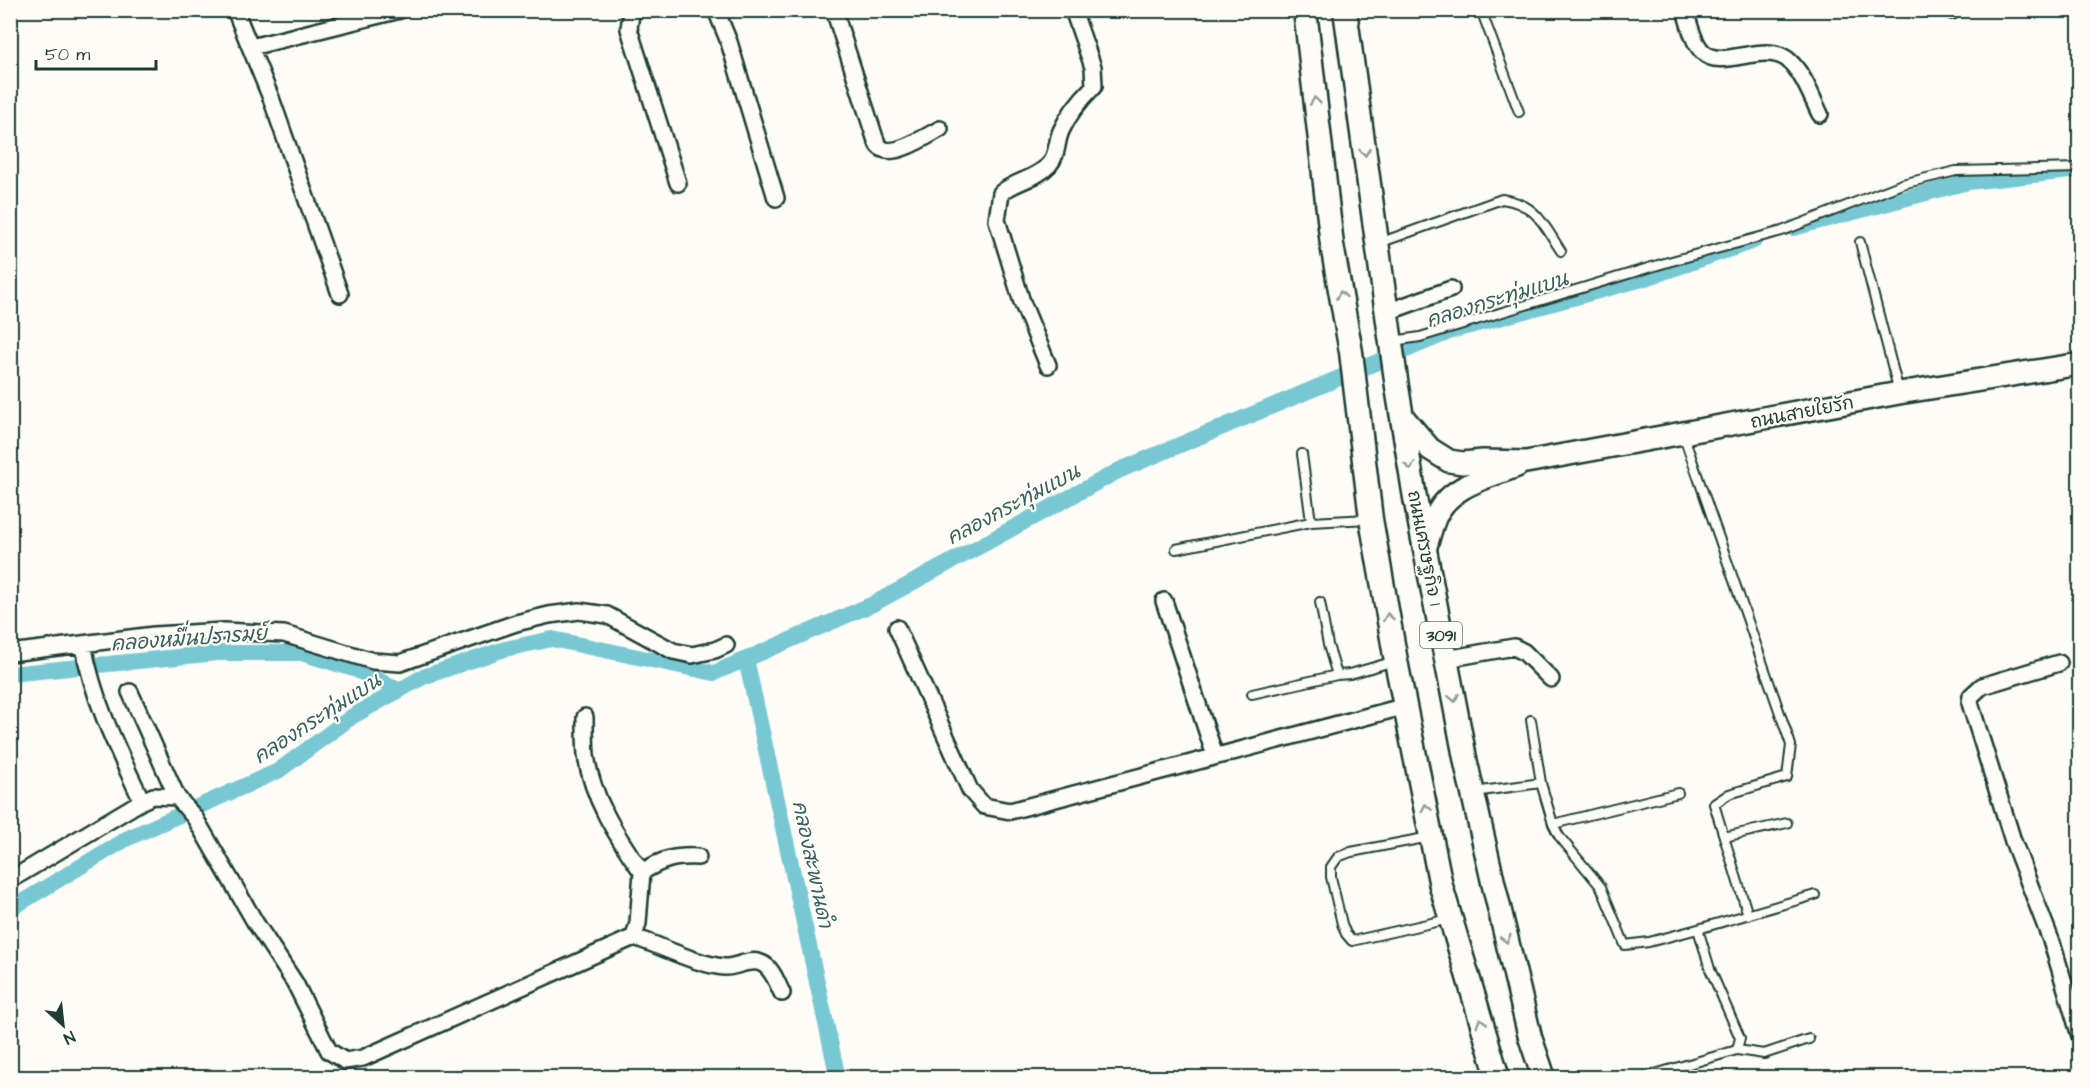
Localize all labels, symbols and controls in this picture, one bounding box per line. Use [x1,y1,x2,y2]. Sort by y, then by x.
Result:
scale bar [36,33,156,71]
text: 50 m [45,42,90,67]
one-way arrow [1309,97,1322,106]
one-way arrow [1358,147,1370,156]
water label: คลองกระทุ่มแบน [1423,265,1572,335]
one-way arrow [1335,290,1347,299]
street label: ถนนสายใยรัก [1748,389,1856,435]
water label: คลองกระทุ่มแบน [942,458,1086,552]
one-way arrow [1403,461,1415,470]
street label: ถนนเศรษฐกิจ 1 [1401,488,1448,608]
one-way arrow [1382,612,1395,622]
water label: คลองหมื่นปรารมย์ [110,614,272,658]
road number: 3091 [1420,622,1462,648]
water label: คลองกระทุ่มแบน [248,667,388,771]
one-way arrow [1447,693,1460,703]
water label: คลองสะพานดำ [785,798,839,931]
one-way arrow [1420,804,1433,814]
one-way arrow [1499,934,1512,944]
north arrow [33,995,93,1055]
one-way arrow [1476,1017,1488,1028]
text: N [60,1025,79,1050]

